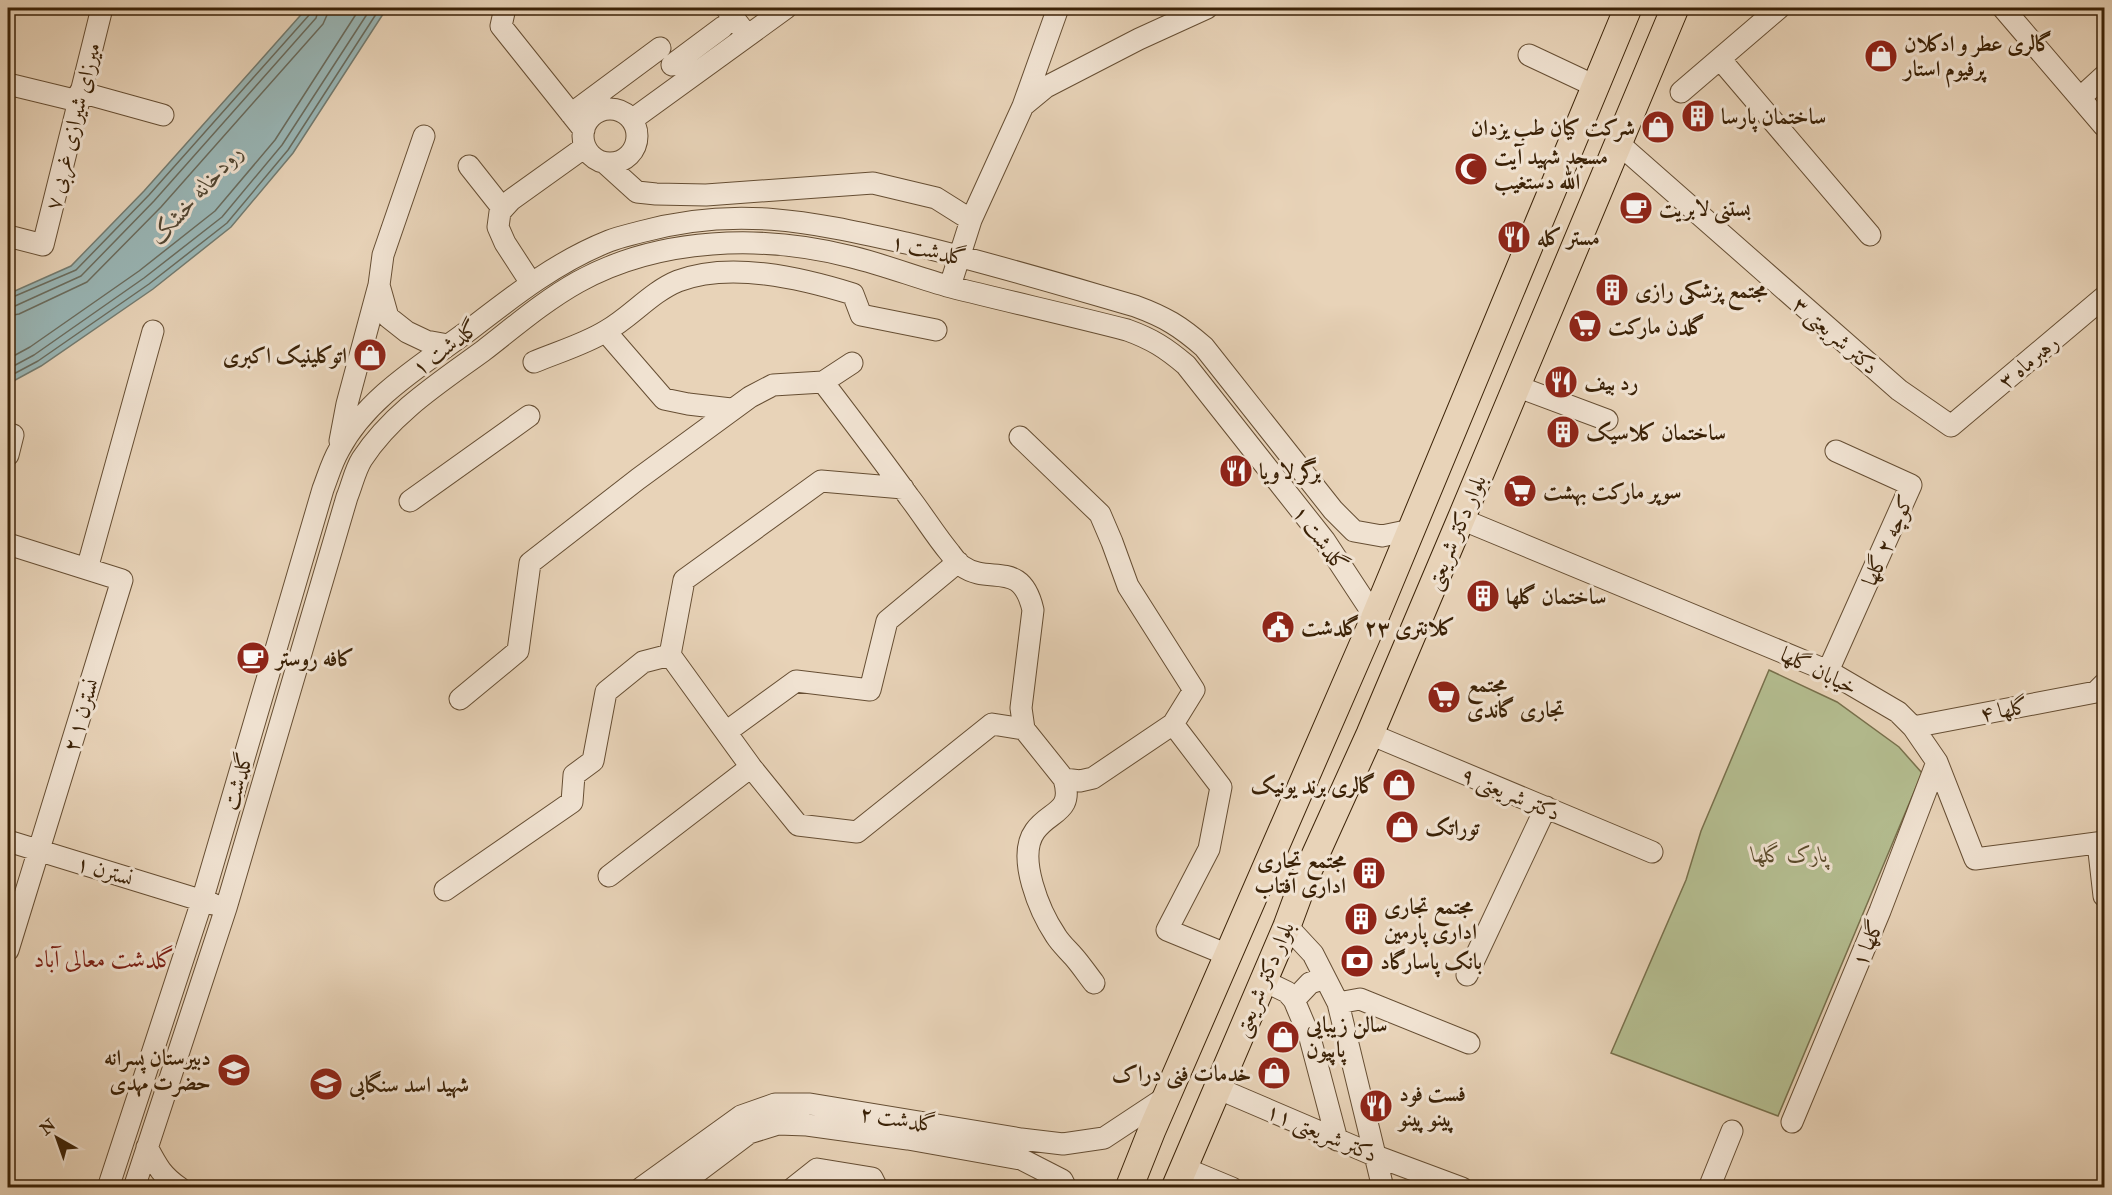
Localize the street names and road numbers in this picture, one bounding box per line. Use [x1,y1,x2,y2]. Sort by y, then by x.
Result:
street label: ۷ میرزای شیرازی غربی [39,40,109,213]
street label: گلدشت ۱ [888,228,969,272]
street label: ۳ دکتر شریعتی [1786,291,1884,382]
street label: گلدشت ۱ [407,314,485,382]
street label: ۳ رهبرماه [1993,329,2064,395]
street label: بلوار دکتر شریعتی [1419,471,1494,595]
street label: کوچه ۲ گلها [1855,491,1921,591]
street label: گلدشت ۱ [1286,500,1354,578]
street label: خیابان گلها [1776,640,1862,701]
street label: ۲ نسترن ۱ [57,675,105,755]
street label: ۴ گلها [1978,692,2031,728]
street label: گلدشت [216,749,260,813]
street label: دکتر شریعتی ۹ [1456,761,1564,828]
street label: نسترن ۱ [73,849,136,893]
street label: ۱ گلها [1846,916,1890,971]
street label: بلوار دکتر شریعتی [1227,918,1302,1042]
street label: ۱۱ دکتر شریعتی [1262,1097,1381,1170]
street label: گلدشت ۲ [858,1099,938,1139]

